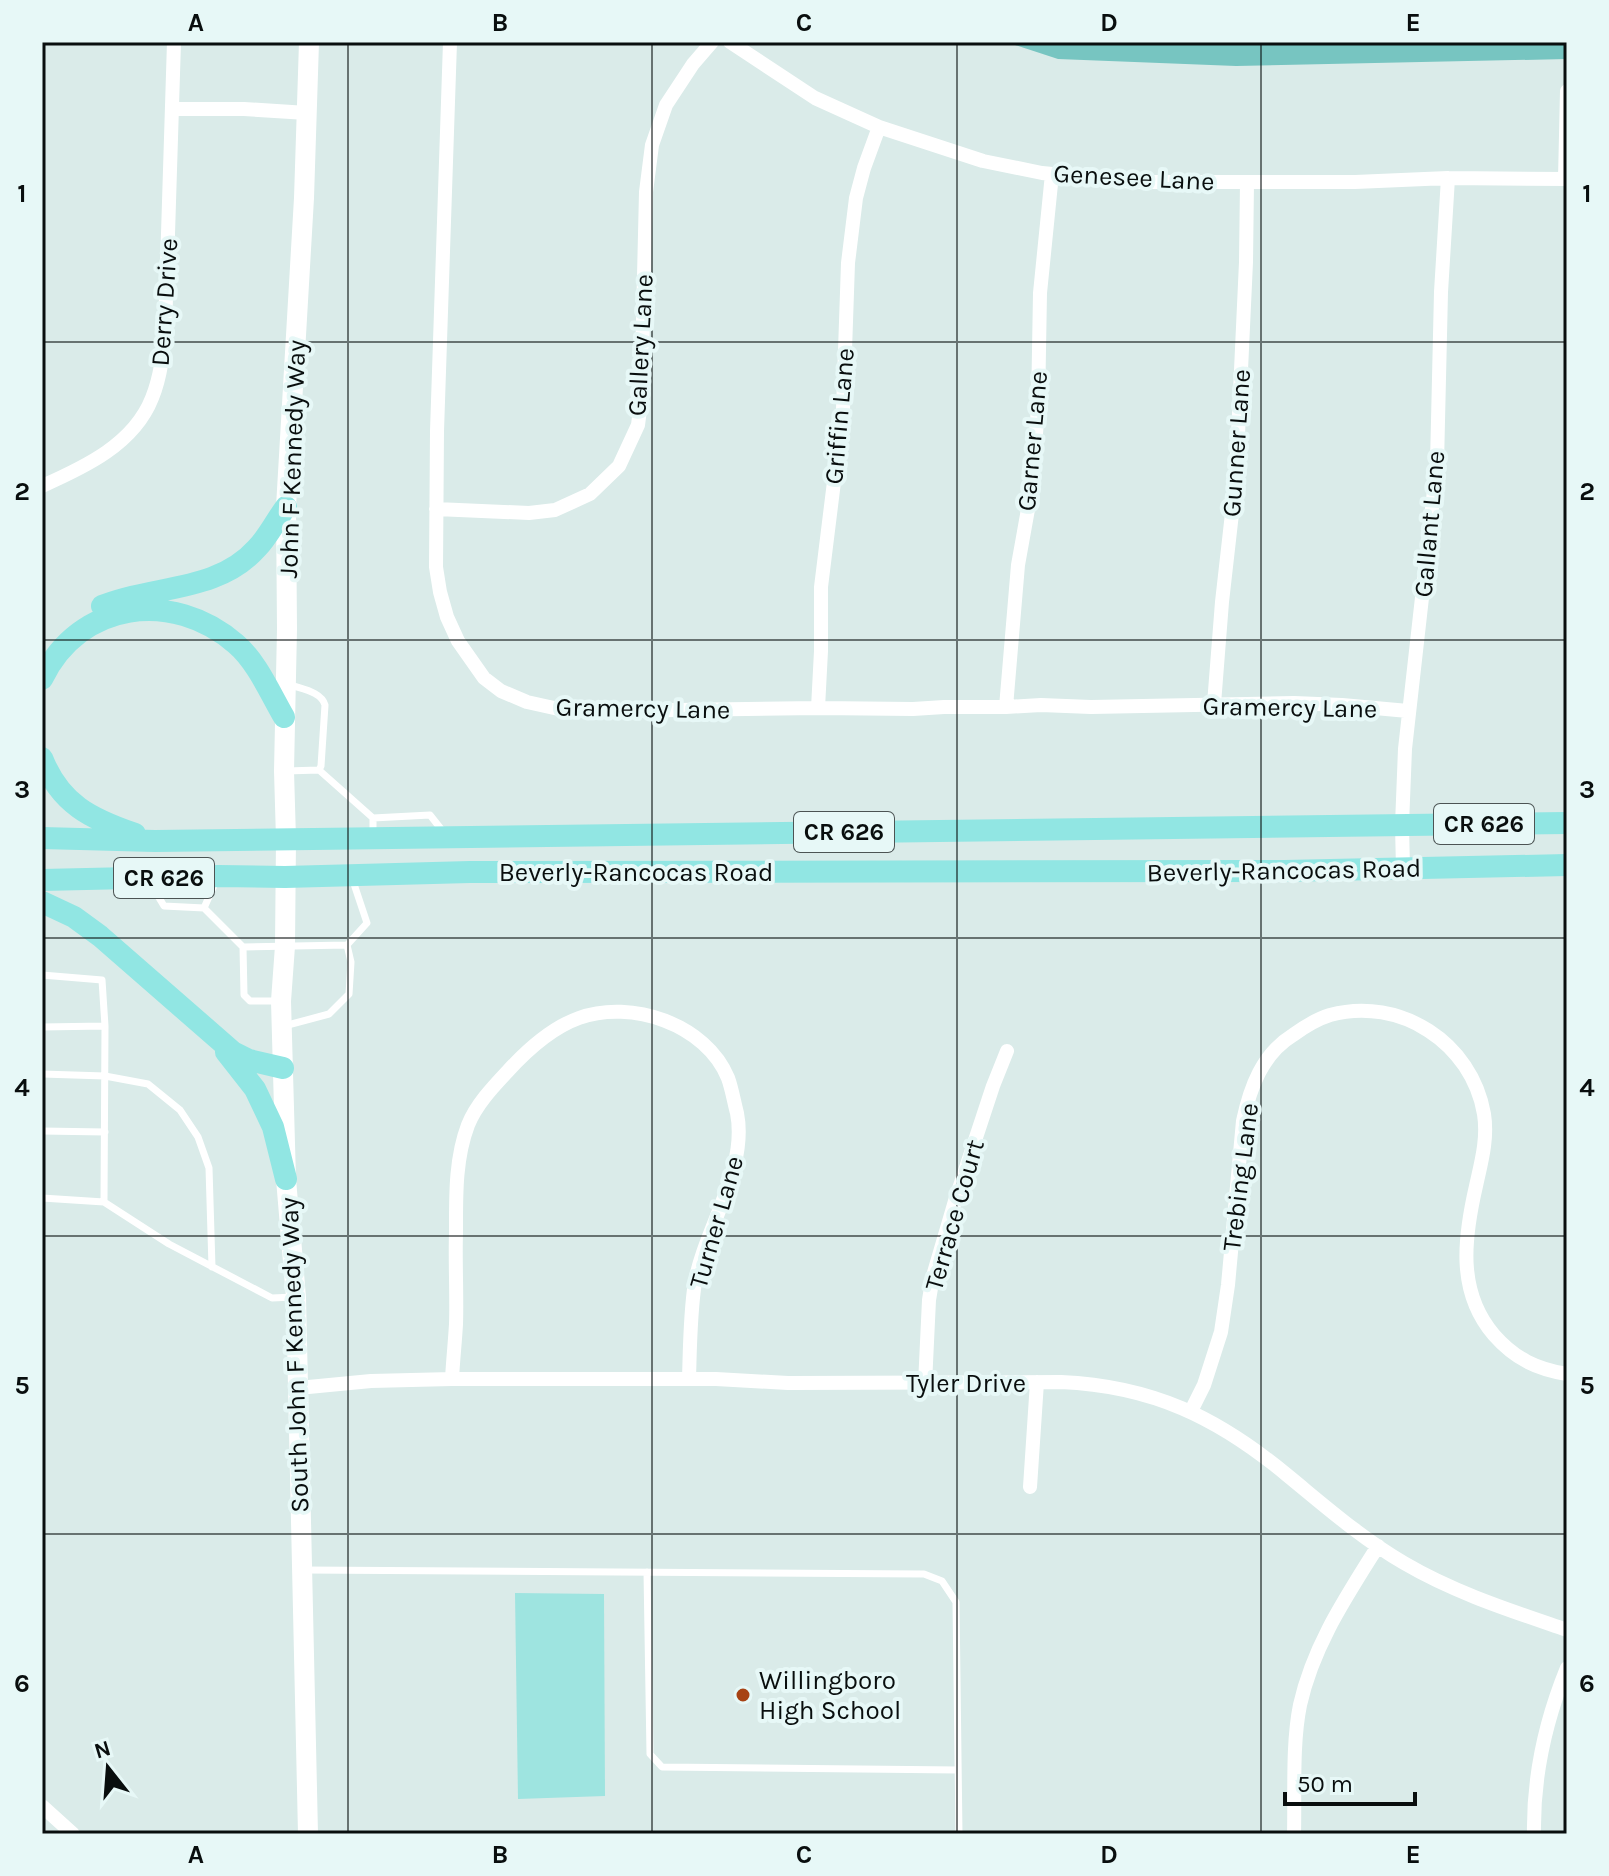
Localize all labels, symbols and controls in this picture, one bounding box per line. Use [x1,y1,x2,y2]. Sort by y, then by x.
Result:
text: A [188,7,204,38]
text: B [492,7,508,38]
text: C [796,7,812,38]
text: D [1100,7,1118,38]
text: E [1405,7,1421,38]
street label: Genesee Lane [1053,158,1215,197]
text: 1 [17,178,27,209]
text: 1 [1582,178,1592,209]
street label: Derry Drive [145,237,184,367]
street label: Gallery Lane [621,273,660,417]
street label: John F Kennedy Way [273,339,312,579]
street label: Griffin Lane [818,347,861,486]
street label: Gunner Lane [1216,368,1257,518]
street label: Garner Lane [1011,370,1054,512]
street label: Gallant Lane [1408,449,1451,599]
text: 2 [14,476,30,507]
text: 2 [1579,476,1595,507]
street label: Gramercy Lane [1202,690,1378,725]
street label: Gramercy Lane [555,691,731,726]
text: 3 [14,774,30,805]
text: 3 [1579,774,1595,805]
road number: CR 626 [1434,804,1534,844]
road number: CR 626 [794,812,894,852]
street label: Beverly-Rancocas Road [1146,853,1422,888]
street label: Beverly-Rancocas Road [499,857,773,888]
road number: CR 626 [114,858,214,898]
text: 4 [14,1072,30,1103]
text: 4 [1579,1072,1595,1103]
street label: Trebing Lane [1216,1101,1265,1253]
street label: Terrace Court [918,1136,991,1294]
street label: Turner Lane [683,1152,750,1292]
street label: South John F Kennedy Way [273,1197,316,1513]
street label: Tyler Drive [906,1368,1026,1399]
text: 5 [14,1370,30,1401]
text: 5 [1579,1370,1595,1401]
place label: Willingboro High School [759,1665,901,1726]
text: 6 [14,1668,30,1699]
text: 6 [1579,1668,1595,1699]
marker: Willingboro High School [734,1686,752,1704]
north arrow [68,1728,148,1808]
text: N [91,1735,114,1765]
scale bar [1285,1756,1415,1806]
text: 50 m [1297,1770,1353,1798]
text: A [188,1839,204,1870]
text: B [492,1839,508,1870]
text: C [796,1839,812,1870]
text: D [1100,1839,1118,1870]
text: E [1405,1839,1421,1870]

